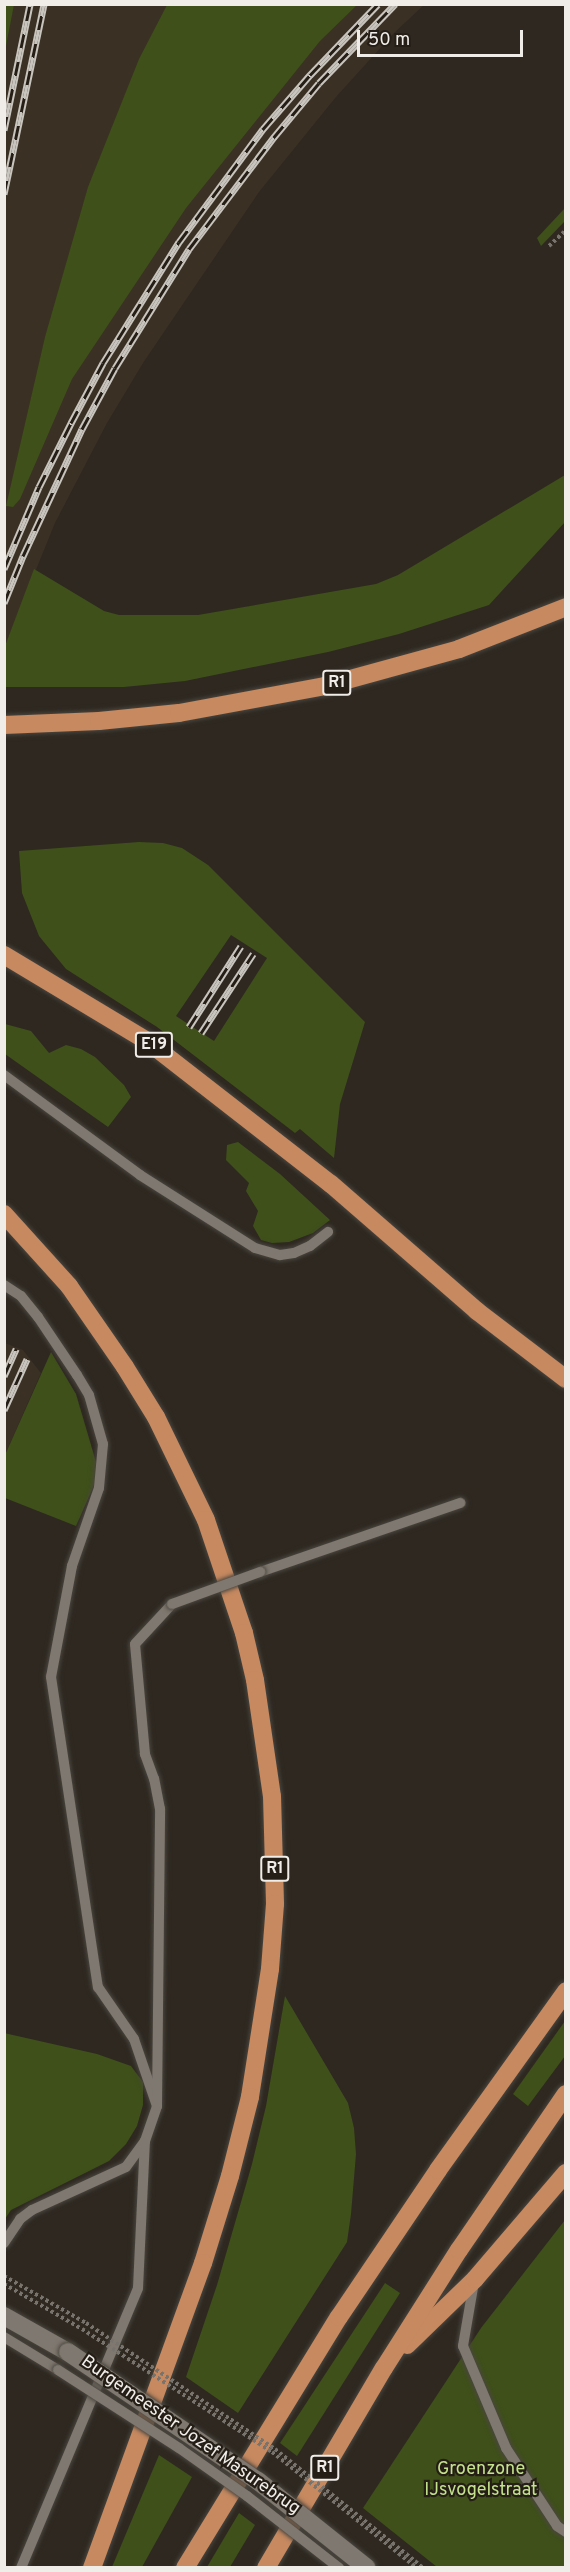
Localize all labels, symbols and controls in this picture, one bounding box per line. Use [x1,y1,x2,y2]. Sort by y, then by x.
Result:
scale bar [360,18,526,56]
text: 50 m [368,29,410,52]
road number: R1 [322,670,352,696]
road number: E19 [134,1032,174,1058]
road number: R1 [260,1856,290,1882]
street label: Burgemeester Jozef Masurebrug [76,2352,304,2520]
road number: R1 [310,2455,340,2481]
park label: Groenzone IJsvogelstraat [424,2460,538,2502]

